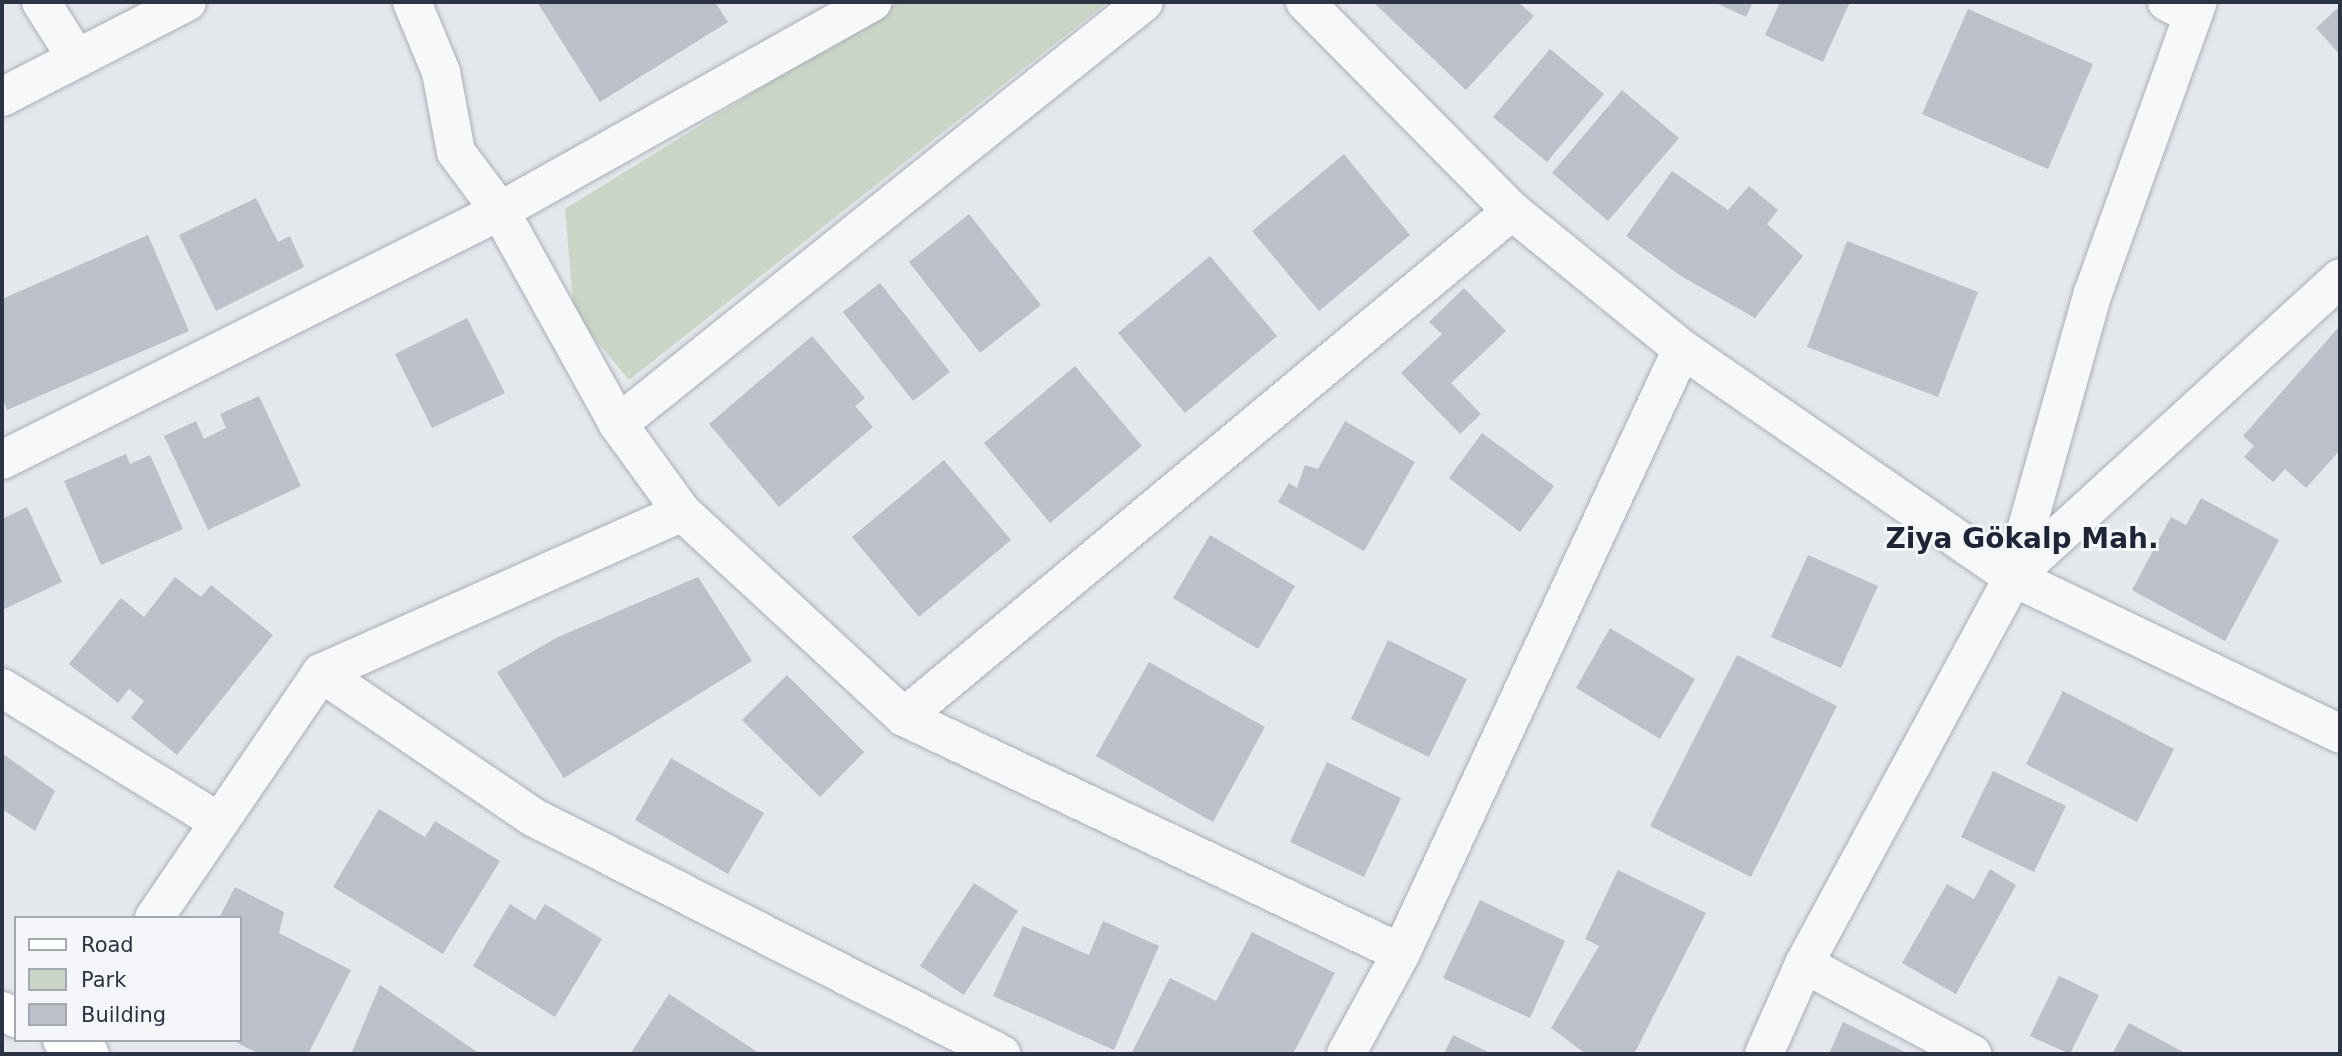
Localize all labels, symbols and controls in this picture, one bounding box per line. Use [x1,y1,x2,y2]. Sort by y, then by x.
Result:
district label: Ziya Gökalp Mah. [1885,522,2159,556]
legend [14,916,242,1042]
text: Road [81,933,134,957]
text: Park [81,968,126,992]
text: Building [81,1003,166,1027]

